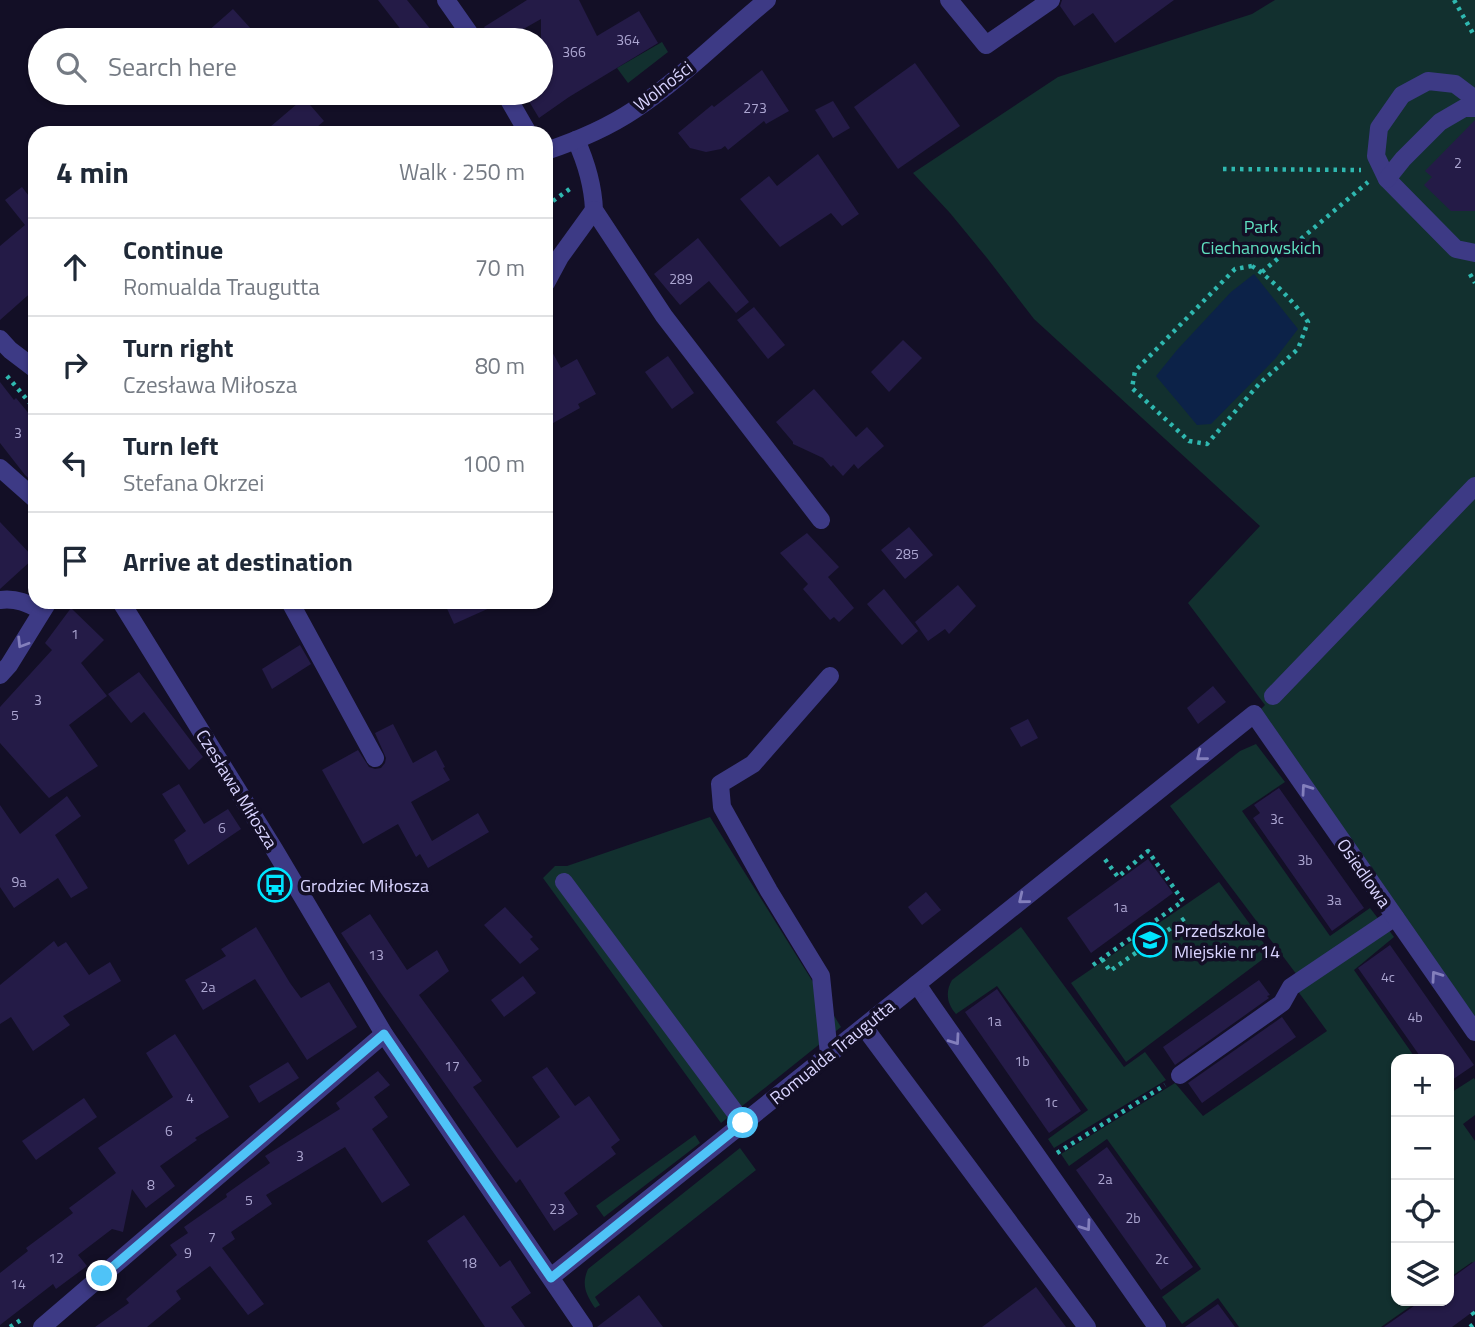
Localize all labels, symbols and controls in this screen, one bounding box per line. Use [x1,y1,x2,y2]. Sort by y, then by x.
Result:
search box [28,28,553,105]
house number: 364 [616,29,640,50]
house number: 366 [562,41,586,62]
text: Search here [108,47,237,86]
icon: search [52,48,90,86]
street label: Wolności [628,54,698,118]
house number: 273 [743,97,767,118]
text: 4 min [56,149,129,195]
house number: 2 [1454,152,1462,173]
text: Walk · 250 m [399,154,525,189]
park label: Park Ciechanowskich [1201,213,1321,261]
text: Continue [123,230,223,269]
icon: ahead [56,248,94,286]
text: 70 m [475,250,525,285]
house number: 289 [669,268,693,289]
text: Romualda Traugutta [123,269,320,304]
text: Turn right [123,328,234,367]
icon: right [56,346,94,384]
text: 80 m [475,348,525,383]
text: Czesława Miłosza [123,367,297,402]
house number: 3 [14,422,22,443]
text: Turn left [123,426,218,465]
icon: left [56,444,94,482]
text: 100 m [462,446,525,481]
text: Stefana Okrzei [123,465,264,500]
icon: arrive [56,542,94,580]
text: Arrive at destination [123,542,353,581]
house number: 285 [895,543,919,564]
house number: 1 [71,623,79,644]
one-way arrow [17,636,30,649]
house number: 3 [34,689,42,710]
house number: 5 [11,704,19,725]
street label: Czesława Miłosza [189,724,285,854]
one-way arrow [1196,748,1208,761]
one-way arrow [1302,784,1314,797]
house number: 3c [1270,808,1284,829]
house number: 6 [218,817,226,838]
street label: Osiedlowa [1330,833,1398,913]
house number: 3b [1297,849,1313,870]
bus stop icon: Grodziec Miłosza [256,866,294,904]
house number: 9a [12,871,26,892]
place label: Grodziec Miłosza [300,872,429,899]
house number: 3a [1327,889,1341,910]
one-way arrow [1019,890,1031,903]
house number: 1a [1113,896,1127,917]
place label: Przedszkole Miejskie nr 14 [1174,917,1280,965]
school or university icon: Przedszkole Miejskie nr 14 [1131,921,1169,959]
house number: 13 [368,944,384,965]
house number: 4c [1381,966,1395,987]
one-way arrow [1432,971,1444,984]
house number: 2a [201,976,215,997]
street label: Romualda Traugutta [764,993,900,1111]
house number: 4b [1407,1006,1423,1027]
house number: 1a [987,1010,1001,1031]
one-way arrow [947,1032,959,1045]
house number: 1b [1014,1050,1030,1071]
map controls [1391,1054,1454,1306]
button: + [1391,1054,1454,1117]
house number: 17 [444,1055,460,1076]
house number: 4 [186,1087,194,1108]
house number: 1c [1044,1091,1058,1112]
route start [727,1107,758,1138]
button: − [1391,1117,1454,1180]
house number: 6 [165,1120,173,1141]
house number: 3 [296,1145,304,1166]
house number: 2a [1098,1168,1112,1189]
house number: 8 [147,1174,155,1195]
button: locate [1391,1180,1454,1243]
house number: 5 [245,1189,253,1210]
house number: 23 [549,1198,565,1219]
house number: 2b [1125,1207,1141,1228]
one-way arrow [1078,1218,1090,1231]
house number: 7 [208,1226,216,1247]
house number: 9 [184,1242,192,1263]
button: layers [1391,1243,1454,1306]
house number: 12 [48,1247,64,1268]
house number: 2c [1155,1248,1169,1269]
house number: 18 [461,1252,477,1273]
route end [86,1260,117,1291]
house number: 14 [10,1273,26,1294]

